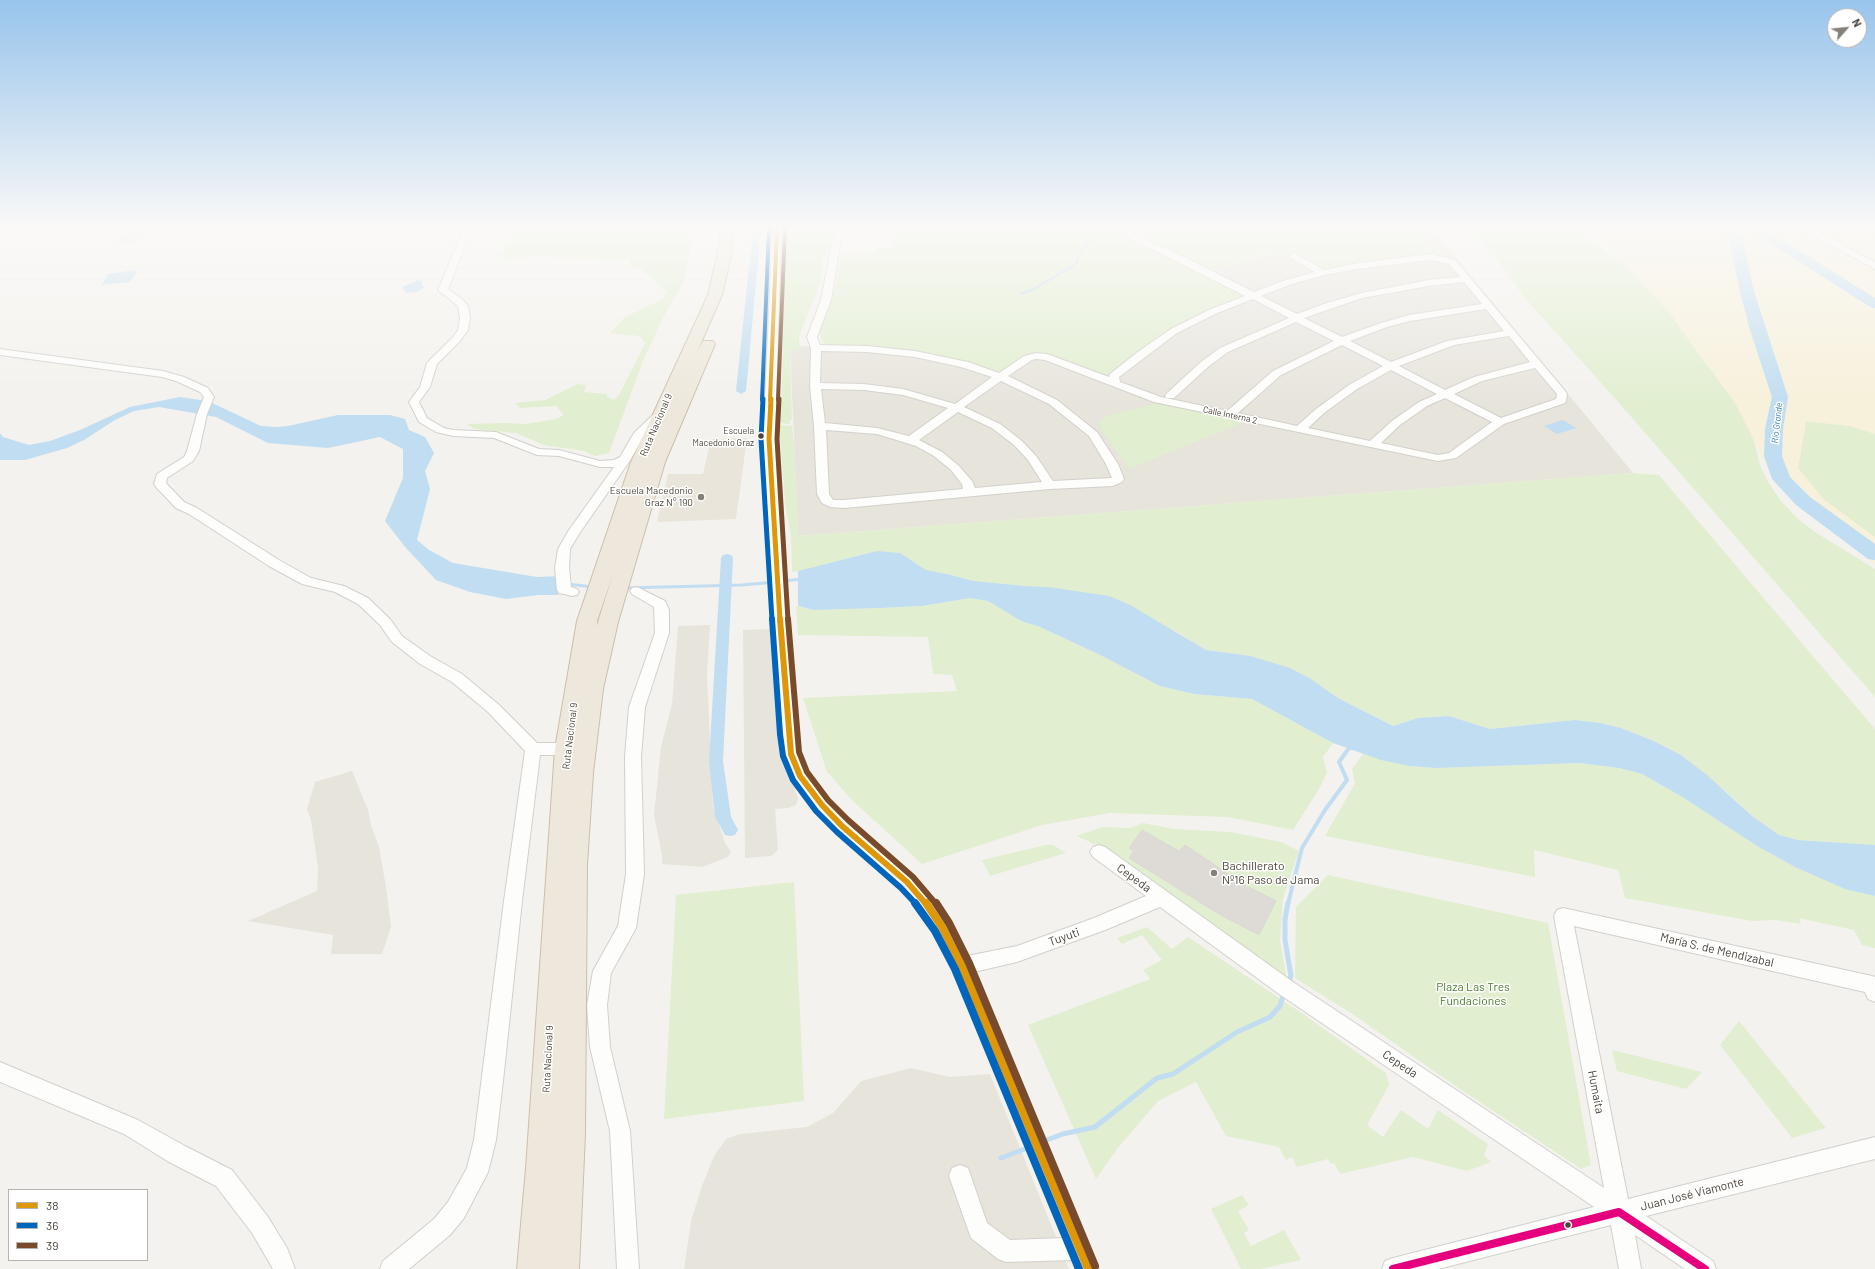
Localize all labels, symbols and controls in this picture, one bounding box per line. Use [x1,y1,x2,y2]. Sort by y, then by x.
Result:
north arrow [1827,8,1867,48]
text: N [1850,17,1865,29]
street label: Ruta Nacional 9 [637,392,675,458]
water label: Río Grande [1769,402,1785,444]
street label: Calle Interna 2 [1202,404,1258,426]
place label: Escuela Macedonio Graz [692,426,754,447]
marker: Escuela Macedonio Graz [756,431,766,441]
place label: Escuela Macedonio Graz N° 190 [610,485,693,508]
marker: Escuela Macedonio Graz N° 190 [696,492,706,502]
street label: Ruta Nacional 9 [560,702,580,770]
place label: Bachillerato Nº16 Paso de Jama [1222,859,1319,887]
street label: Cepeda [1114,861,1154,895]
marker: Bachillerato Nº16 Paso de Jama [1209,868,1219,878]
street label: Tuyuti [1046,925,1082,949]
street label: María S. de Mendizabal [1659,930,1775,970]
park label: Plaza Las Tres Fundaciones [1436,980,1510,1008]
street label: Ruta Nacional 9 [540,1025,556,1093]
street label: Cepeda [1380,1047,1420,1081]
street label: Humaita [1585,1069,1607,1115]
street label: Juan José Viamonte [1639,1174,1745,1214]
legend [8,1189,148,1261]
text: 38 [46,1198,58,1212]
text: 36 [46,1218,58,1232]
unlabelled marker [1563,1220,1573,1230]
text: 39 [46,1238,58,1252]

